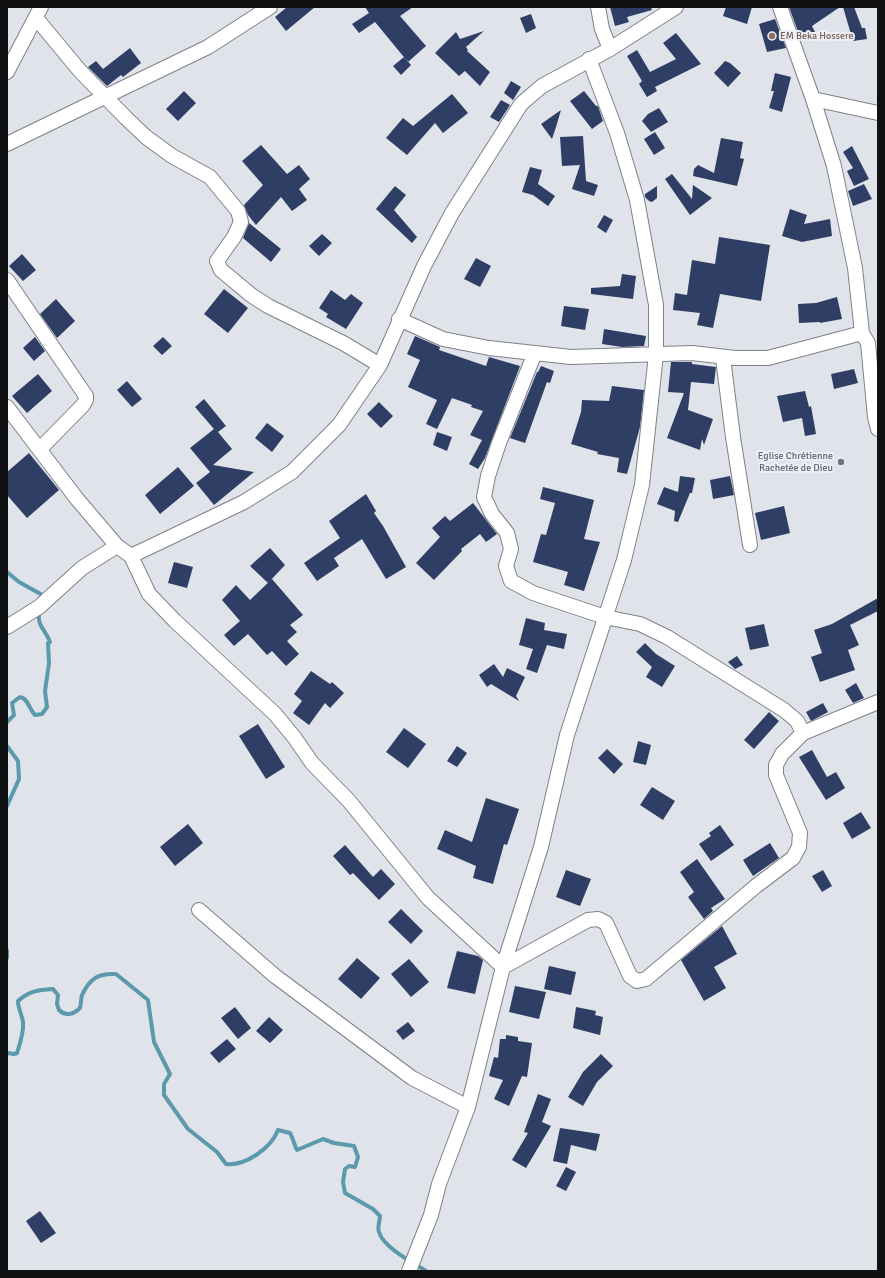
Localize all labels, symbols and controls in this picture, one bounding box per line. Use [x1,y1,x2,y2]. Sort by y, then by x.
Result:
place label: EM Beka Hossere [780,30,853,42]
marker: EM Beka Hossere [767,31,777,41]
place label: Eglise Chrétienne Rachetée de Dieu [758,450,833,474]
marker: Eglise Chrétienne Rachetée de Dieu [836,457,846,467]

